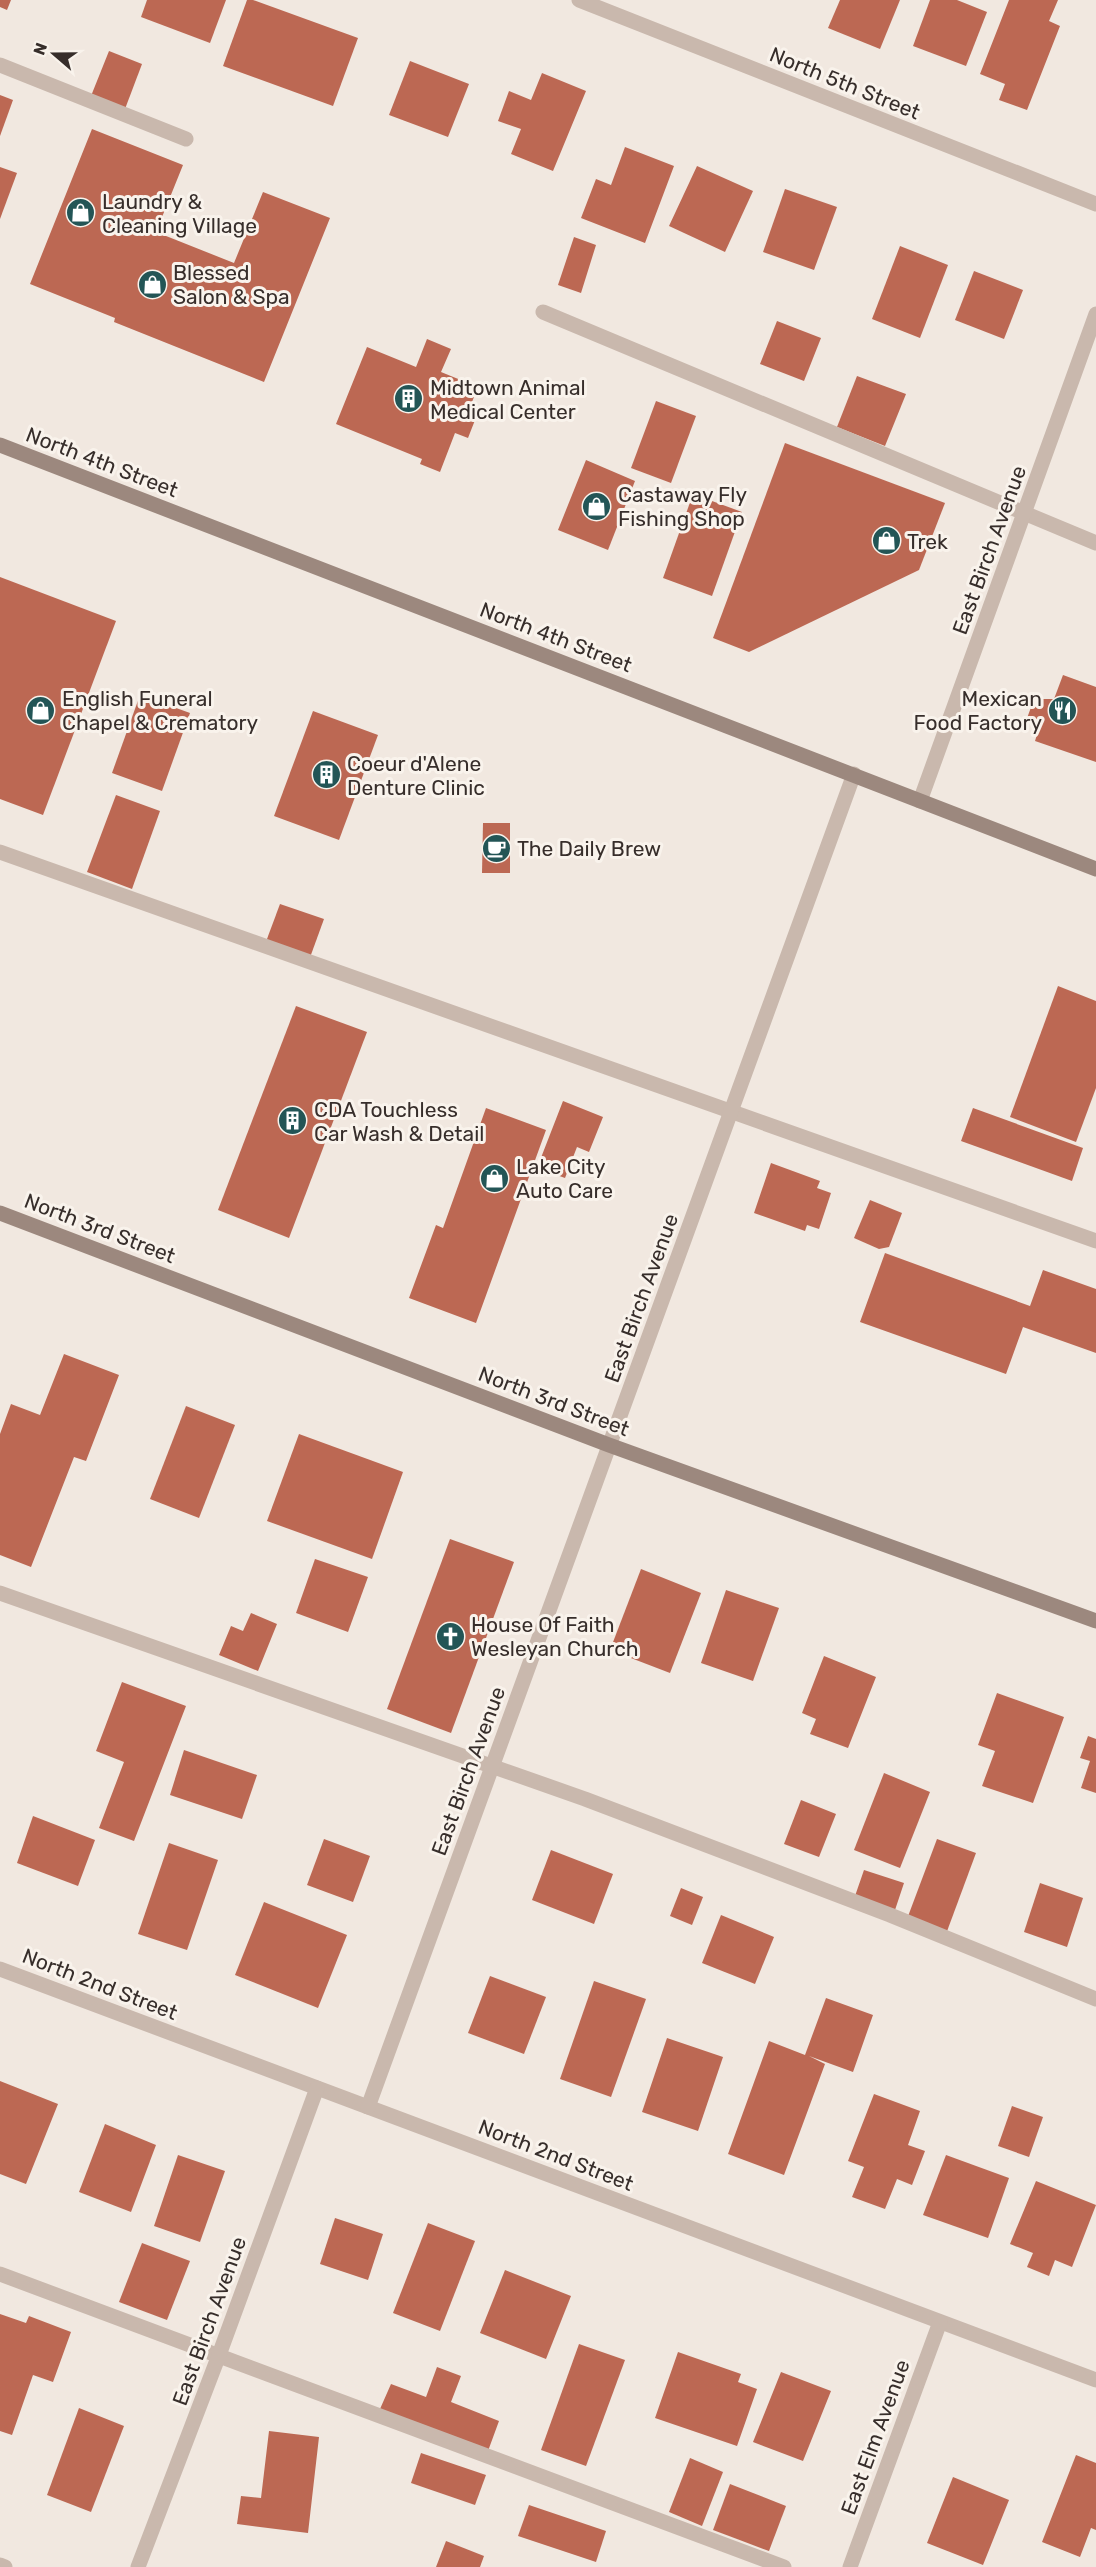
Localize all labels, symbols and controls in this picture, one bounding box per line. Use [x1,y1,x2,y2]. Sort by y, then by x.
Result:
north arrow [24,24,84,84]
text: N [29,40,51,58]
street label: North 5th Street [766,41,924,125]
place label: Laundry & Cleaning Village [102,189,257,238]
shop icon: Laundry & Cleaning Village [65,197,97,229]
place label: Blessed Salon & Spa [173,260,290,309]
shop icon: Blessed Salon & Spa [136,268,168,300]
place label: Midtown Animal Medical Center [430,375,586,424]
building icon: Midtown Animal Medical Center [393,383,425,415]
street label: North 4th Street [23,422,181,502]
street label: East Birch Avenue [947,462,1031,638]
place label: Castaway Fly Fishing Shop [618,482,747,531]
shop icon: Castaway Fly Fishing Shop [581,490,613,522]
shop icon: Trek [870,525,902,557]
place label: Trek [907,529,948,554]
street label: North 4th Street [477,597,635,677]
place label: English Funeral Chapel & Crematory [62,686,259,735]
place label: Mexican Food Factory [914,686,1042,735]
shop icon: English Funeral Chapel & Crematory [25,694,57,726]
restaurant icon: Mexican Food Factory [1047,694,1079,726]
place label: Coeur d'Alene Denture Clinic [347,751,485,800]
building icon: Coeur d'Alene Denture Clinic [310,759,342,791]
cafe icon: The Daily Brew [480,832,512,864]
place label: The Daily Brew [517,836,661,861]
place label: CDA Touchless Car Wash & Detail [314,1097,484,1146]
building icon: CDA Touchless Car Wash & Detail [277,1105,309,1137]
place label: Lake City Auto Care [516,1154,613,1203]
shop icon: Lake City Auto Care [479,1162,511,1194]
street label: North 3rd Street [21,1188,179,1268]
street label: East Birch Avenue [599,1210,683,1386]
street label: North 3rd Street [475,1361,633,1441]
place label: House Of Faith Wesleyan Church [471,1612,639,1661]
church icon: House Of Faith Wesleyan Church [434,1620,466,1652]
street label: East Birch Avenue [426,1683,510,1859]
street label: North 2nd Street [19,1943,181,2025]
street label: North 2nd Street [475,2114,637,2196]
street label: East Birch Avenue [167,2233,251,2409]
street label: East Elm Avenue [835,2356,915,2518]

